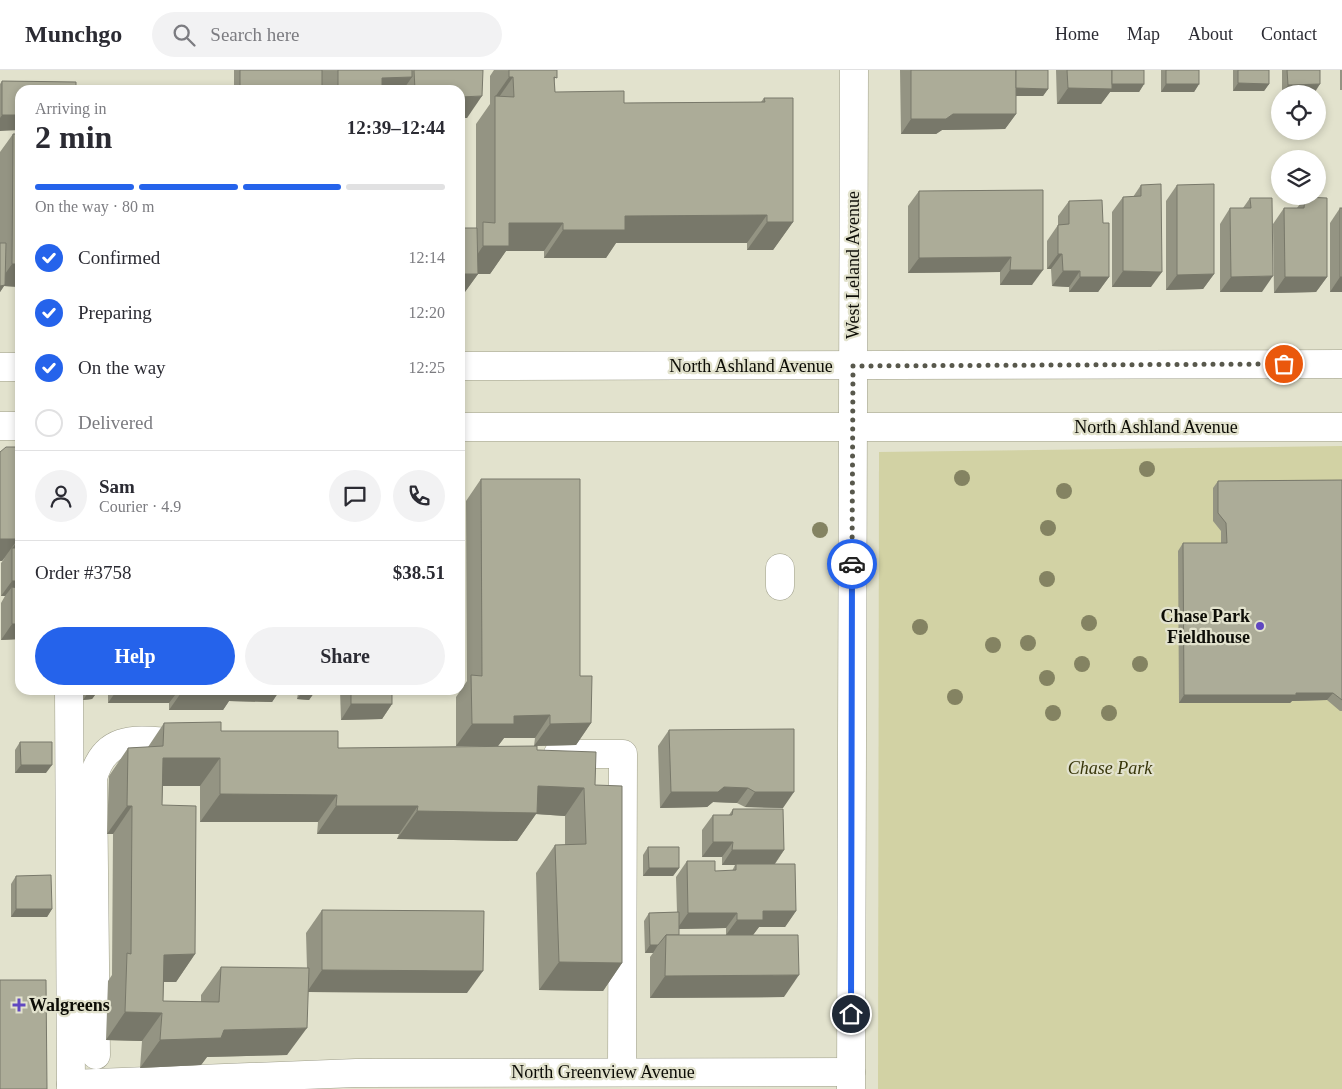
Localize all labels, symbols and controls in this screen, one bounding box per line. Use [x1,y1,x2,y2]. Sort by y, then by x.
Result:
search box [152,12,502,57]
text: Munchgo [25,21,122,47]
icon: search [170,21,198,49]
text: Search here [210,24,300,45]
text: Home [1055,24,1099,44]
text: Map [1127,24,1160,44]
text: About [1188,24,1233,44]
text: Contact [1261,24,1317,44]
map controls [1271,85,1326,205]
button: locate [1271,85,1326,140]
text: Arriving in [35,100,107,117]
text: 12:39–12:44 [347,117,445,138]
text: 2 min [35,119,112,155]
button: layers [1271,150,1326,205]
street label: West Leland Avenue [843,191,863,339]
text: On the way · 80 m [35,198,155,215]
icon: check [35,244,63,272]
text: Confirmed [78,247,160,268]
text: 12:14 [409,249,445,266]
icon: check [35,299,63,327]
text: Preparing [78,302,152,323]
text: 12:20 [409,304,445,321]
pin [1263,343,1305,385]
icon: bag [1270,350,1298,378]
icon: check [35,354,63,382]
street label: North Ashland Avenue [669,356,833,376]
text: On the way [78,357,166,378]
text: 12:25 [409,359,445,376]
text: Delivered [78,412,153,433]
street label: North Ashland Avenue [1074,417,1238,437]
button: person [35,470,87,522]
button: chat [329,470,381,522]
button: phone [393,470,445,522]
text: Sam [99,476,135,497]
text: Courier · 4.9 [99,498,181,515]
courier [827,539,877,589]
icon: car [838,550,866,578]
text: Order #3758 [35,562,132,583]
text: $38.51 [393,562,445,583]
place label: Chase Park Fieldhouse [1161,606,1250,647]
marker: Chase Park Fieldhouse [1254,620,1266,632]
button: Help [35,627,235,685]
button: Share [245,627,445,685]
park label: Chase Park [1068,758,1153,778]
pin [830,993,872,1035]
place label: Walgreens [29,995,110,1015]
marker: Walgreens [13,999,25,1011]
icon: home [837,1000,865,1028]
street label: North Greenview Avenue [511,1062,695,1082]

